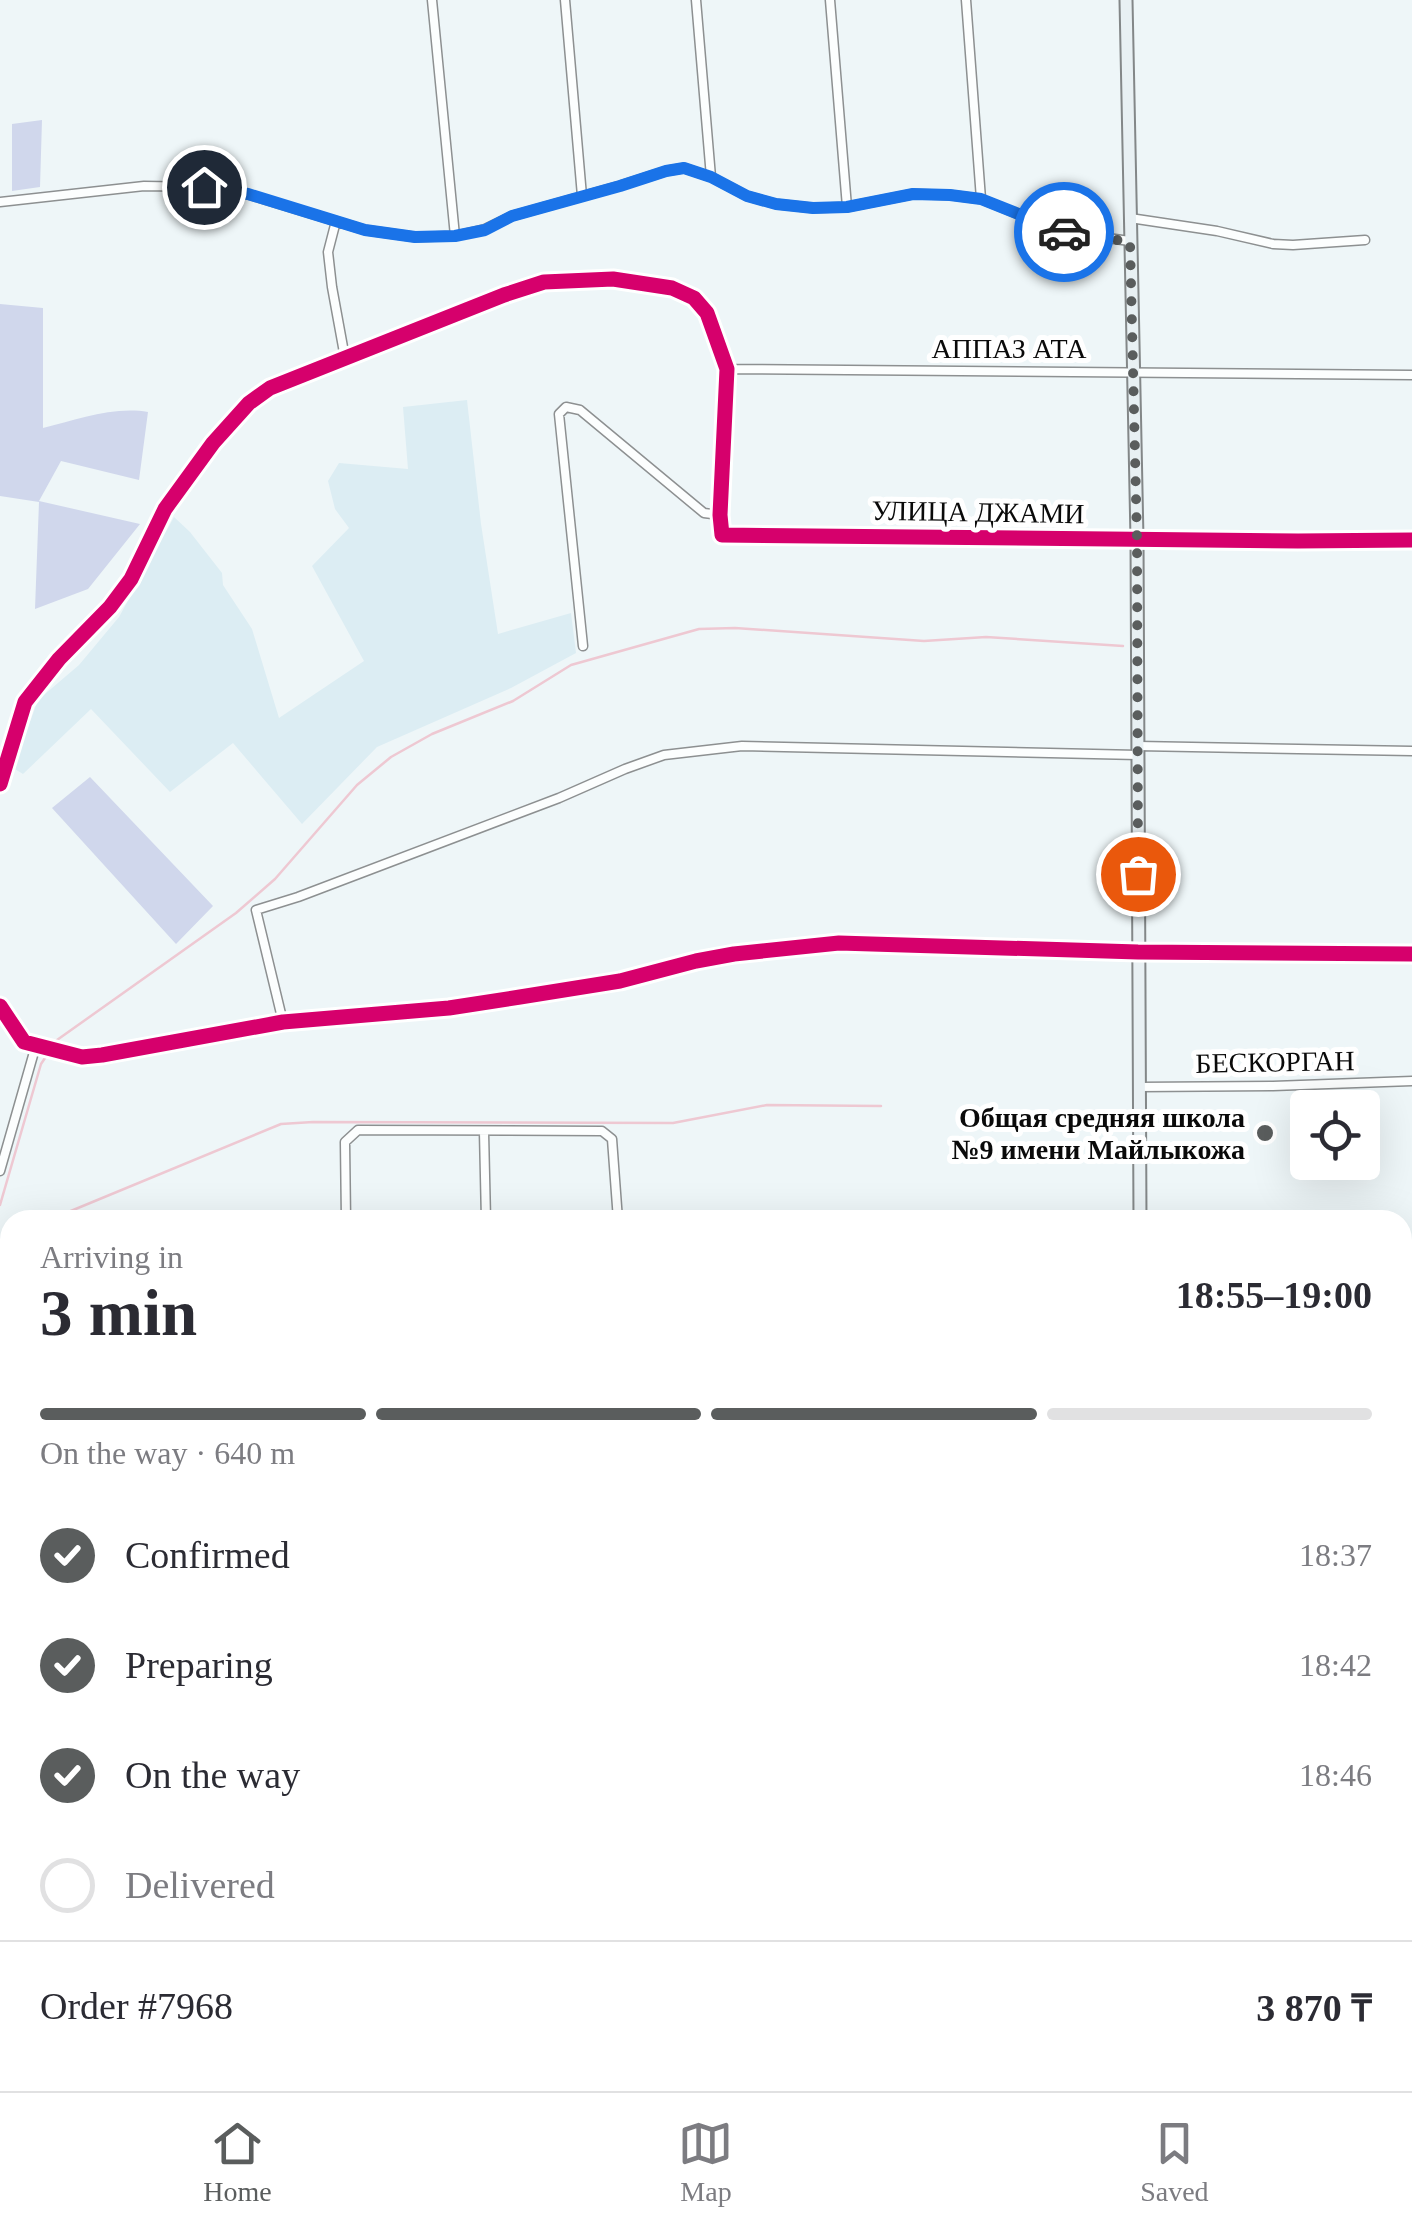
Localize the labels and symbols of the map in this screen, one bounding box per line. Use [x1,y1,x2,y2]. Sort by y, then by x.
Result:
pin [162,145,247,230]
courier [1014,182,1114,282]
street label: АППАЗ АТА [932,333,1087,364]
street label: УЛИЦА ДЖАМИ [871,495,1085,529]
pin [1096,832,1181,917]
street label: БЕСКОРГАН [1195,1045,1355,1079]
place label: Общая средняя школа №9 имени Майлыкожа [951,1102,1245,1165]
marker: Общая средняя школа №9 имени Майлыкожа [1254,1122,1276,1144]

